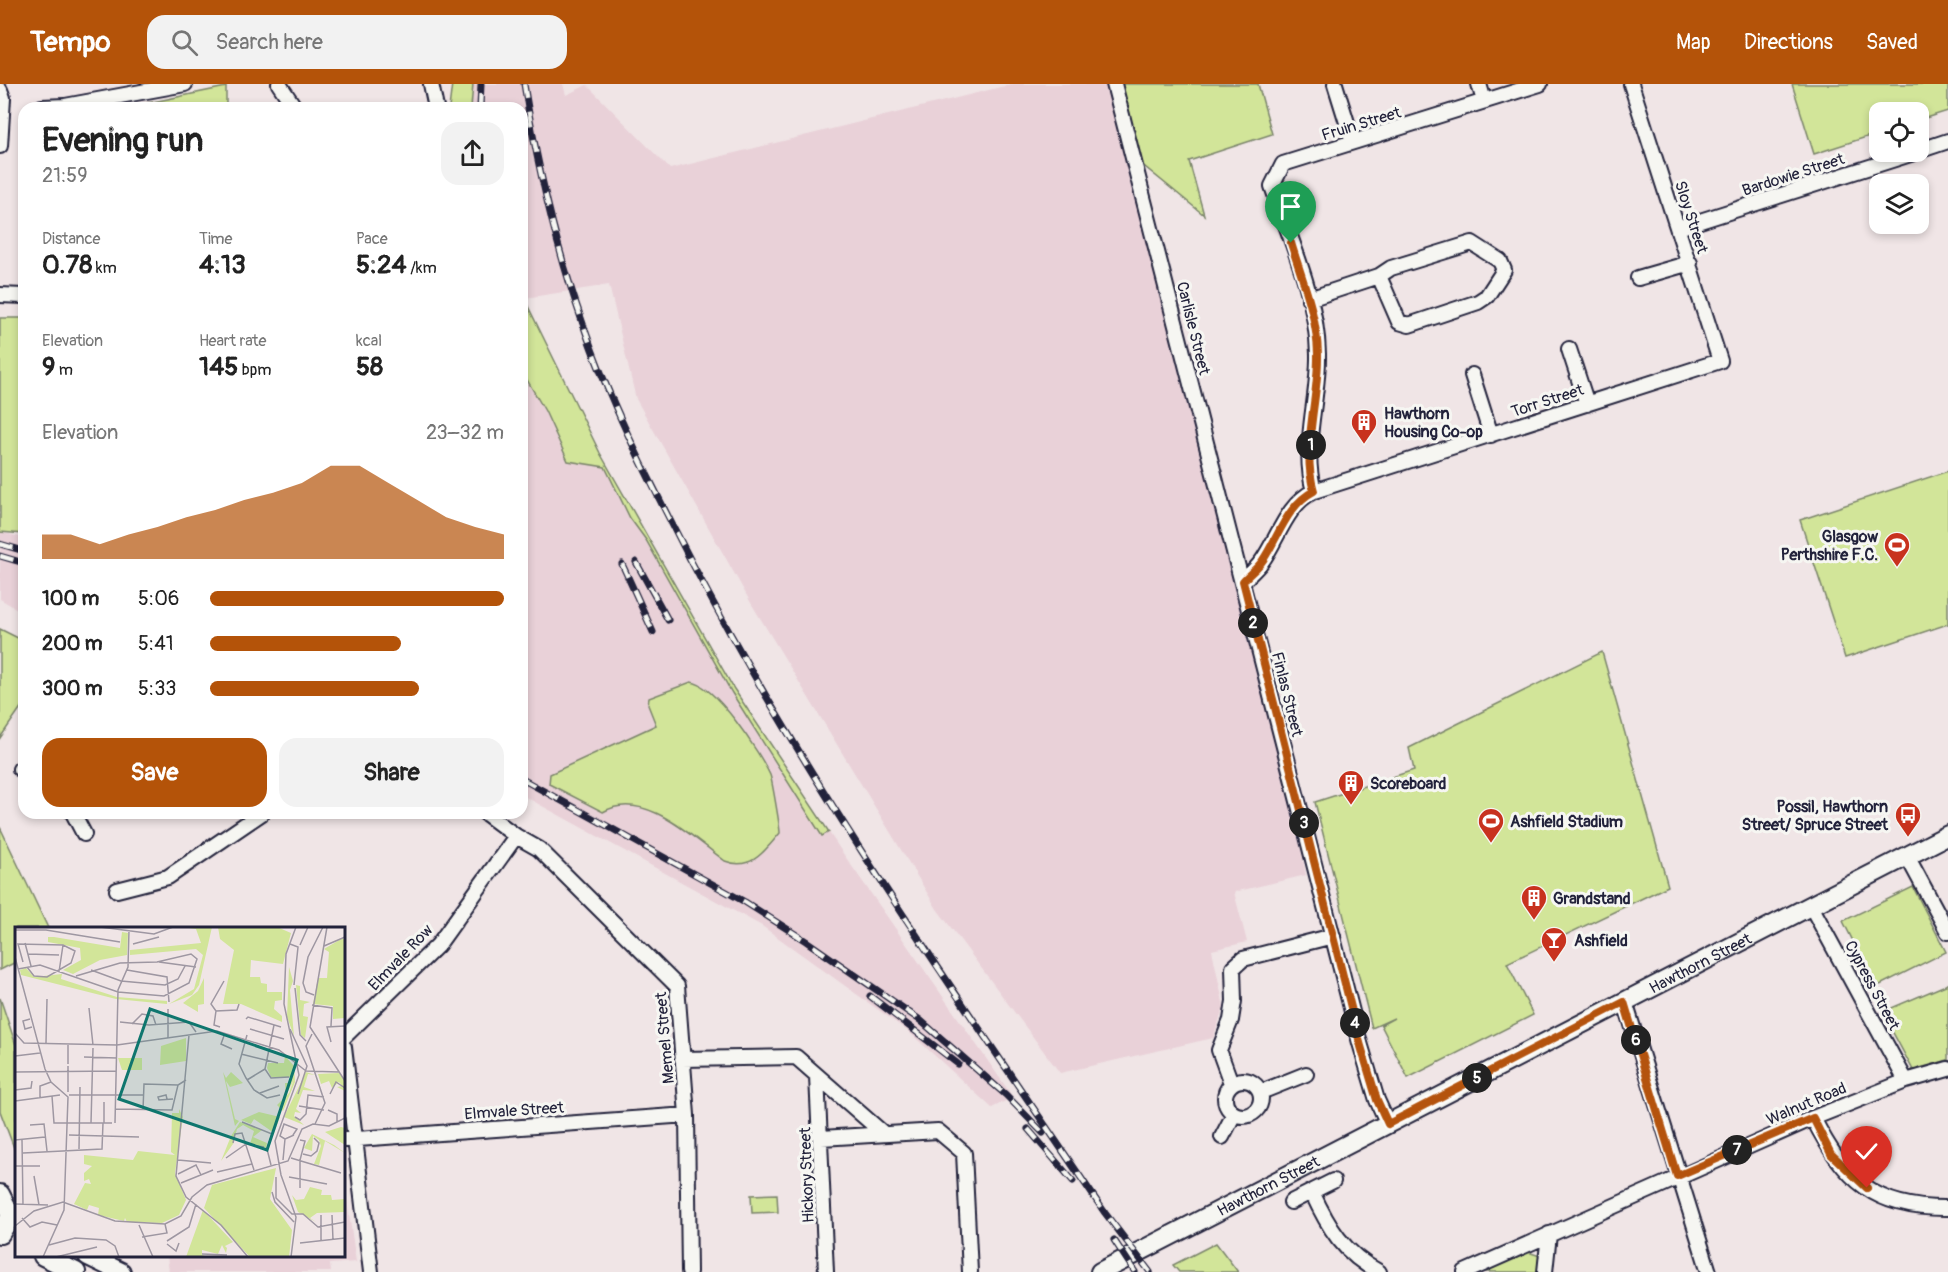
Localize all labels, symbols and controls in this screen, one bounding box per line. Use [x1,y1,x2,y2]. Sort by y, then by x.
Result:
search box [147,15,567,69]
text: Tempo [30,25,111,60]
icon: search [168,26,201,59]
text: Search here [216,28,323,56]
text: Map [1676,29,1711,56]
text: Directions [1744,29,1833,56]
text: Saved [1866,29,1918,56]
street label: Fruin Street [1319,102,1404,146]
map controls [1869,102,1929,234]
button: locate [1869,102,1929,162]
text: Evening run [42,120,203,161]
button: share [441,122,504,185]
street label: Bardowie Street [1740,149,1847,201]
text: 21:59 [42,163,87,188]
button: layers [1869,174,1929,234]
street label: Sloy Street [1670,178,1712,257]
pin [1265,181,1316,243]
icon: arrive [1274,190,1307,223]
text: Distance [42,229,101,249]
text: Time [199,229,232,249]
text: Pace [356,229,388,249]
text: 0.78 [42,249,92,281]
text: 4:13 [199,249,246,281]
text: 5:24 [356,249,407,281]
text: km [92,258,117,278]
text: /km [407,258,437,278]
street label: Carlisle Street [1172,280,1214,377]
text: Elevation [42,331,103,351]
text: Heart rate [199,331,266,351]
text: kcal [356,331,382,351]
text: 9 [42,351,55,383]
text: 145 [199,351,238,383]
text: 58 [356,351,383,383]
text: m [55,360,73,380]
text: bpm [238,360,271,380]
street label: Torr Street [1509,380,1587,422]
place label: Hawthorn Housing Co-op [1384,404,1483,442]
building icon: Hawthorn Housing Co-op [1349,407,1379,445]
text: Elevation [42,420,118,445]
text: 23–32 m [426,420,504,445]
pin: 1 [1296,430,1326,460]
text: 1 [1308,435,1314,455]
place label: Glasgow Perthshire F.C. [1781,527,1878,565]
sports icon: Glasgow Perthshire F.C. [1882,530,1912,568]
text: 100 m [42,586,99,611]
text: 5:06 [138,586,179,611]
pin: 2 [1238,608,1268,638]
text: 2 [1249,613,1257,633]
text: 200 m [42,631,103,656]
text: 5:41 [138,631,174,656]
street label: Finlas Street [1267,650,1307,739]
text: 300 m [42,676,103,701]
text: 5:33 [138,676,177,701]
button: Save [42,738,267,807]
button: Share [279,738,504,807]
building icon: Scoreboard [1336,768,1366,806]
place label: Scoreboard [1370,774,1447,794]
place label: Possil, Hawthorn Street/ Spruce Street [1742,797,1889,835]
bus stop icon: Possil, Hawthorn Street/ Spruce Street [1893,800,1923,838]
sports icon: Ashfield Stadium [1476,806,1506,844]
pin: 3 [1289,808,1319,838]
place label: Ashfield Stadium [1510,812,1623,832]
text: 3 [1300,813,1308,833]
building icon: Grandstand [1519,883,1549,921]
place label: Grandstand [1553,889,1631,909]
street label: Elmvale Row [364,920,437,995]
bar icon: Ashfield [1539,925,1569,963]
inset map [15,927,345,1257]
street label: Hawthorn Street [1646,929,1756,998]
place label: Ashfield [1574,931,1628,951]
street label: Cypress Street [1840,937,1904,1034]
street label: Memel Street [651,991,679,1085]
pin: 4 [1340,1008,1370,1038]
text: 4 [1350,1013,1360,1033]
pin: 6 [1621,1025,1651,1055]
text: 6 [1631,1030,1641,1050]
pin: 5 [1462,1063,1492,1093]
text: 5 [1473,1068,1481,1088]
street label: Walnut Road [1763,1078,1849,1130]
street label: Elmvale Street [464,1098,565,1124]
street label: Hickory Street [795,1126,819,1223]
pin [1841,1126,1892,1188]
pin: 7 [1722,1135,1752,1165]
icon: check [1850,1135,1883,1168]
text: 7 [1733,1140,1741,1160]
street label: Hawthorn Street [1214,1151,1324,1221]

